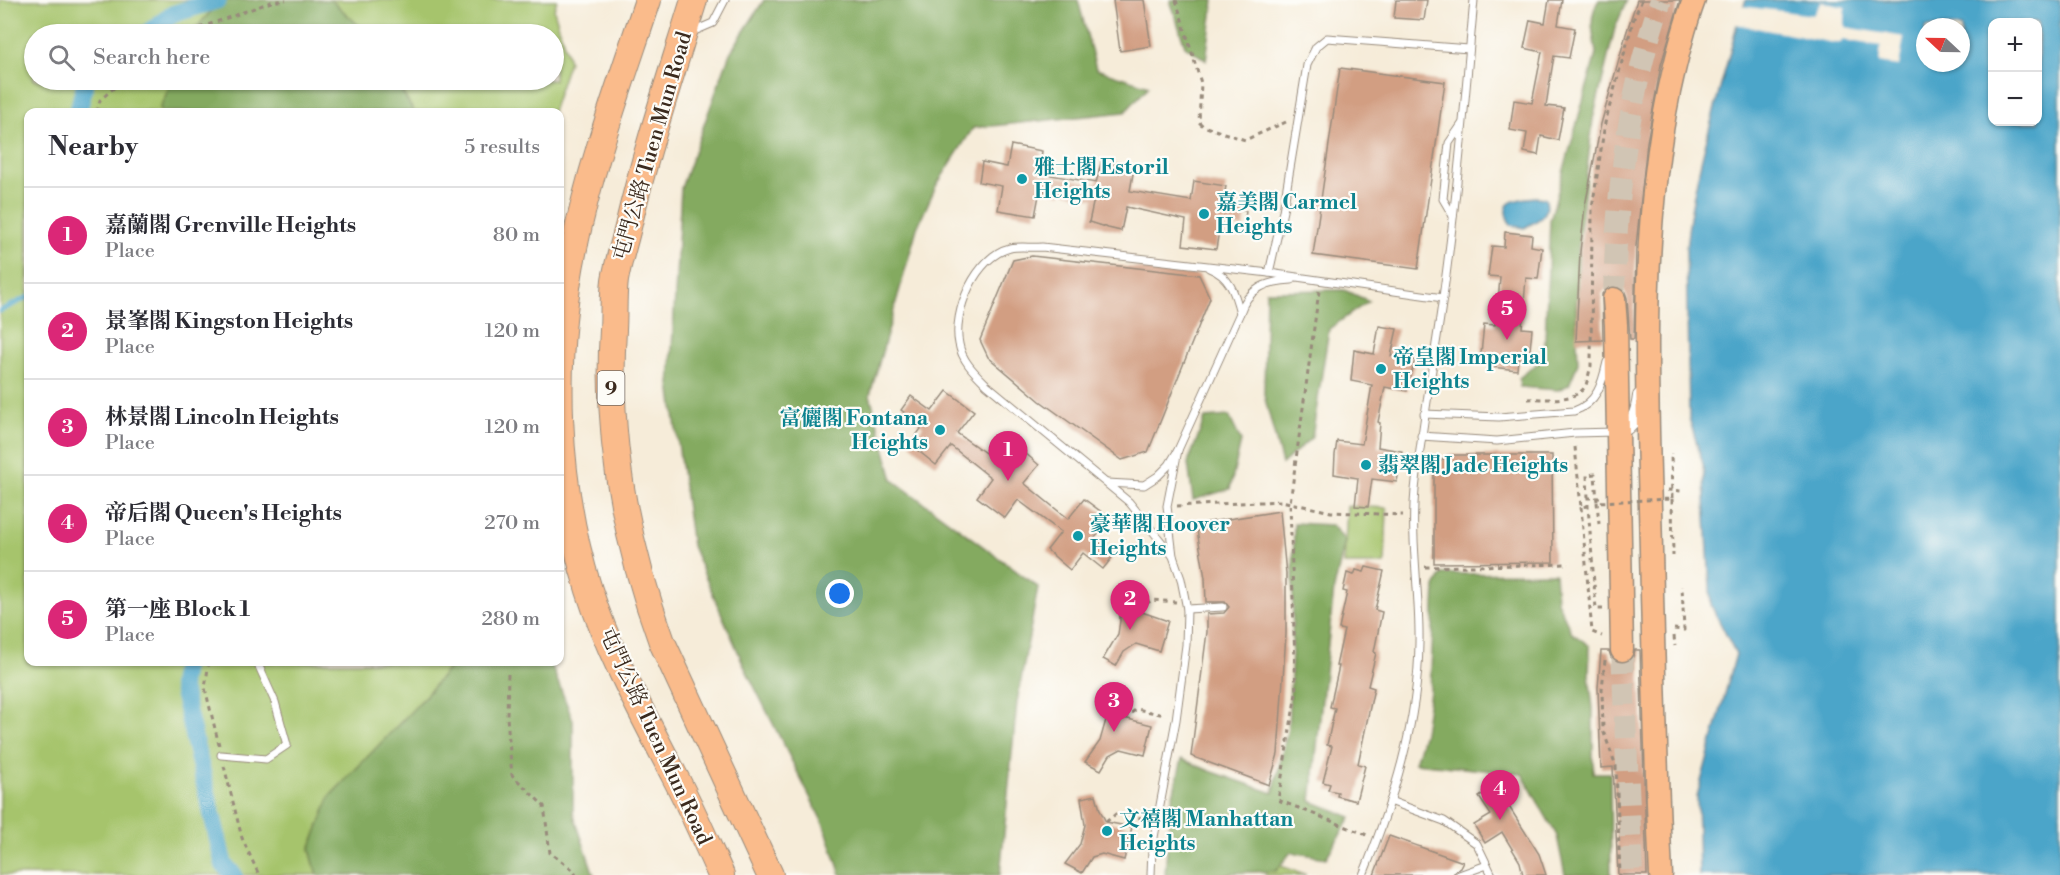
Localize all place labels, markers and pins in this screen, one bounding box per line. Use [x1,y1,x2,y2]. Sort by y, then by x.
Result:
place label: 雅士閣 Estoril Heights [1034,155,1169,205]
marker: 雅士閣 Estoril Heights [1015,172,1029,186]
place label: 嘉美閣 Carmel Heights [1216,190,1357,240]
marker: 嘉美閣 Carmel Heights [1197,207,1211,221]
pin: 5 [1488,290,1526,340]
place label: 帝皇閣 Imperial Heights [1393,345,1547,395]
marker: 帝皇閣 Imperial Heights [1374,362,1388,376]
place label: 富儷閣 Fontana Heights [780,406,929,456]
marker: 富儷閣 Fontana Heights [933,423,947,437]
pin: 1 [988,432,1028,481]
place label: 翡翠閣 Jade Heights [1378,453,1568,479]
marker: 翡翠閣 Jade Heights [1359,458,1373,472]
place label: 豪華閣 Hoover Heights [1090,512,1230,562]
marker: 豪華閣 Hoover Heights [1071,529,1085,543]
pin: 2 [1110,580,1150,630]
pin: 3 [1094,682,1134,732]
pin: 4 [1480,770,1520,820]
place label: 文禧閣 Manhattan Heights [1119,807,1293,857]
marker: 文禧閣 Manhattan Heights [1100,824,1114,838]

